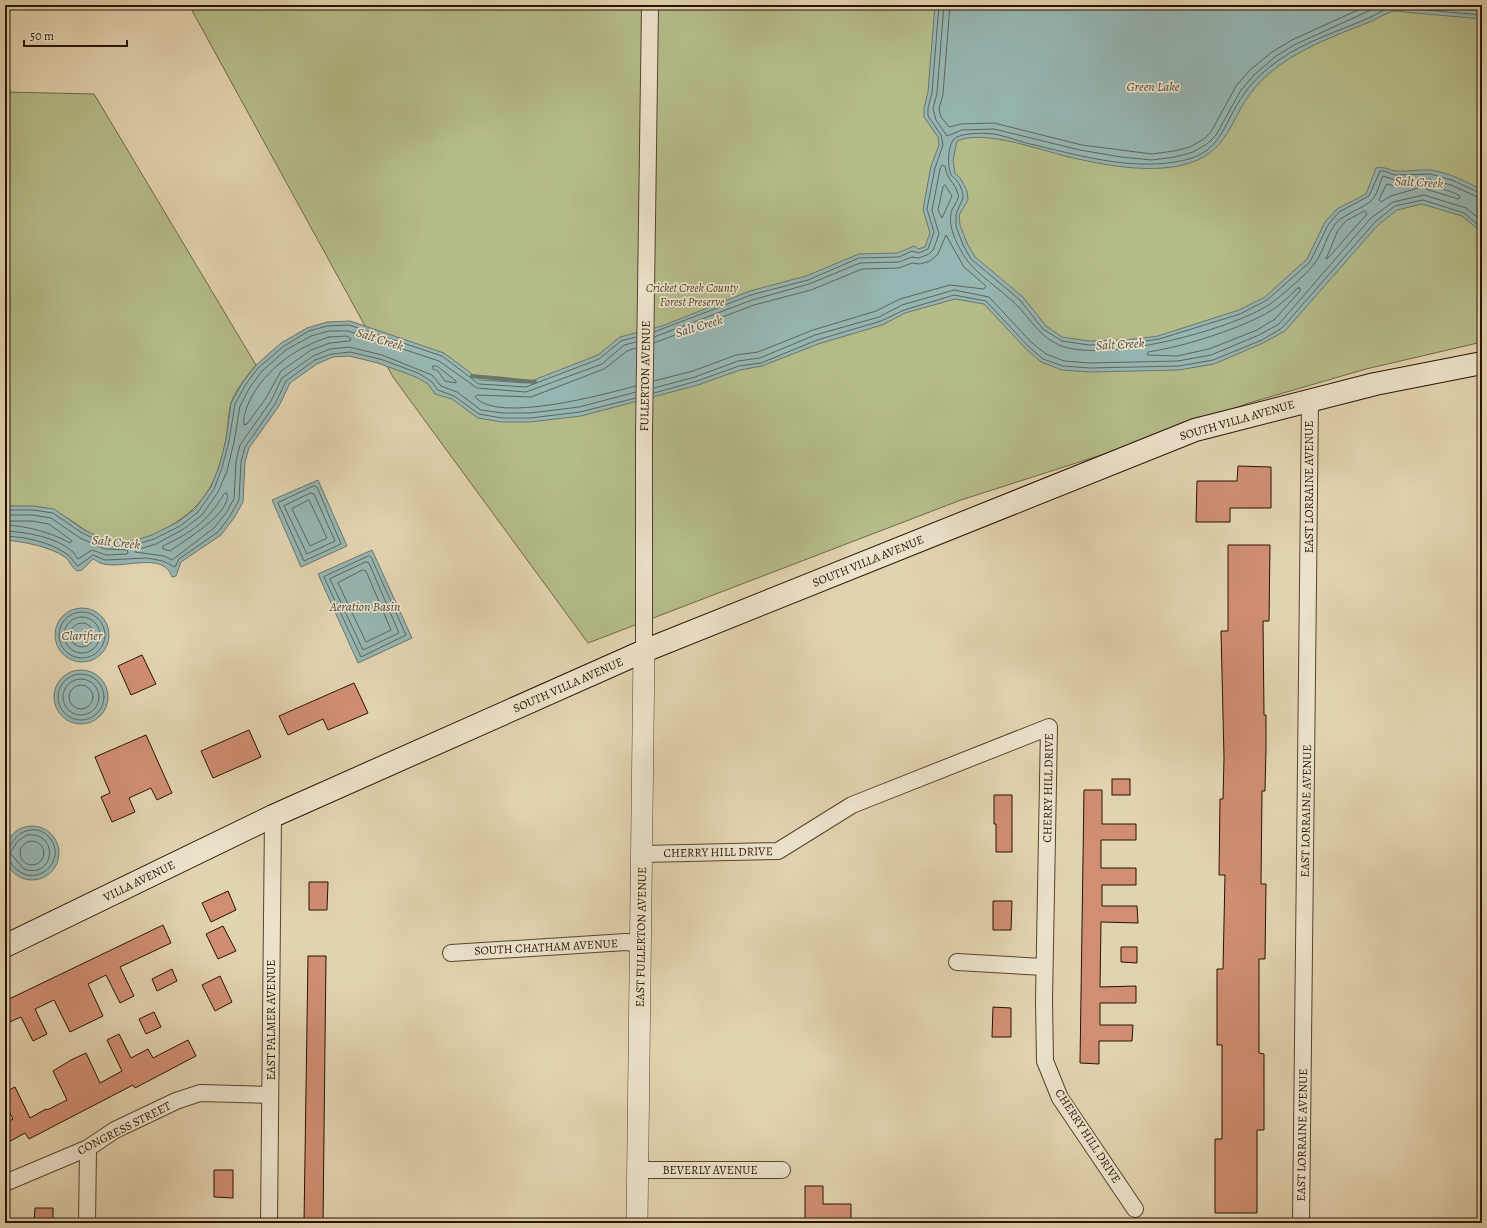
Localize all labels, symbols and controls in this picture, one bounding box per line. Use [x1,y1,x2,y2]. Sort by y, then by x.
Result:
scale bar [24,22,127,48]
text: 50 m [30,28,54,44]
water label: Green Lake [1127,78,1180,95]
water label: Salt Creek [1394,172,1444,192]
park label: Cricket Creek County Forest Preserve [646,280,739,310]
water label: Salt Creek [673,311,725,341]
street label: FULLERTON AVENUE [636,320,654,432]
water label: Salt Creek [354,323,406,355]
water label: Salt Creek [1095,334,1145,354]
street label: SOUTH VILLA AVENUE [1178,396,1296,444]
street label: EAST LORRAINE AVENUE [1301,421,1317,553]
water label: Salt Creek [91,531,141,553]
street label: SOUTH VILLA AVENUE [810,531,926,591]
water label: Aeration Basin [329,598,400,615]
water label: Clarifier [62,627,103,644]
street label: SOUTH VILLA AVENUE [510,654,626,716]
street label: CHERRY HILL DRIVE [1039,733,1057,843]
street label: EAST LORRAINE AVENUE [1297,745,1315,877]
street label: CHERRY HILL DRIVE [663,843,773,861]
street label: VILLA AVENUE [100,857,178,906]
street label: EAST FULLERTON AVENUE [632,867,650,1007]
street label: SOUTH CHATHAM AVENUE [474,935,618,959]
street label: EAST PALMER AVENUE [263,960,279,1080]
street label: EAST LORRAINE AVENUE [1293,1069,1311,1201]
street label: CHERRY HILL DRIVE [1052,1086,1124,1186]
street label: CONGRESS STREET [75,1097,174,1158]
street label: BEVERLY AVENUE [662,1162,758,1178]

